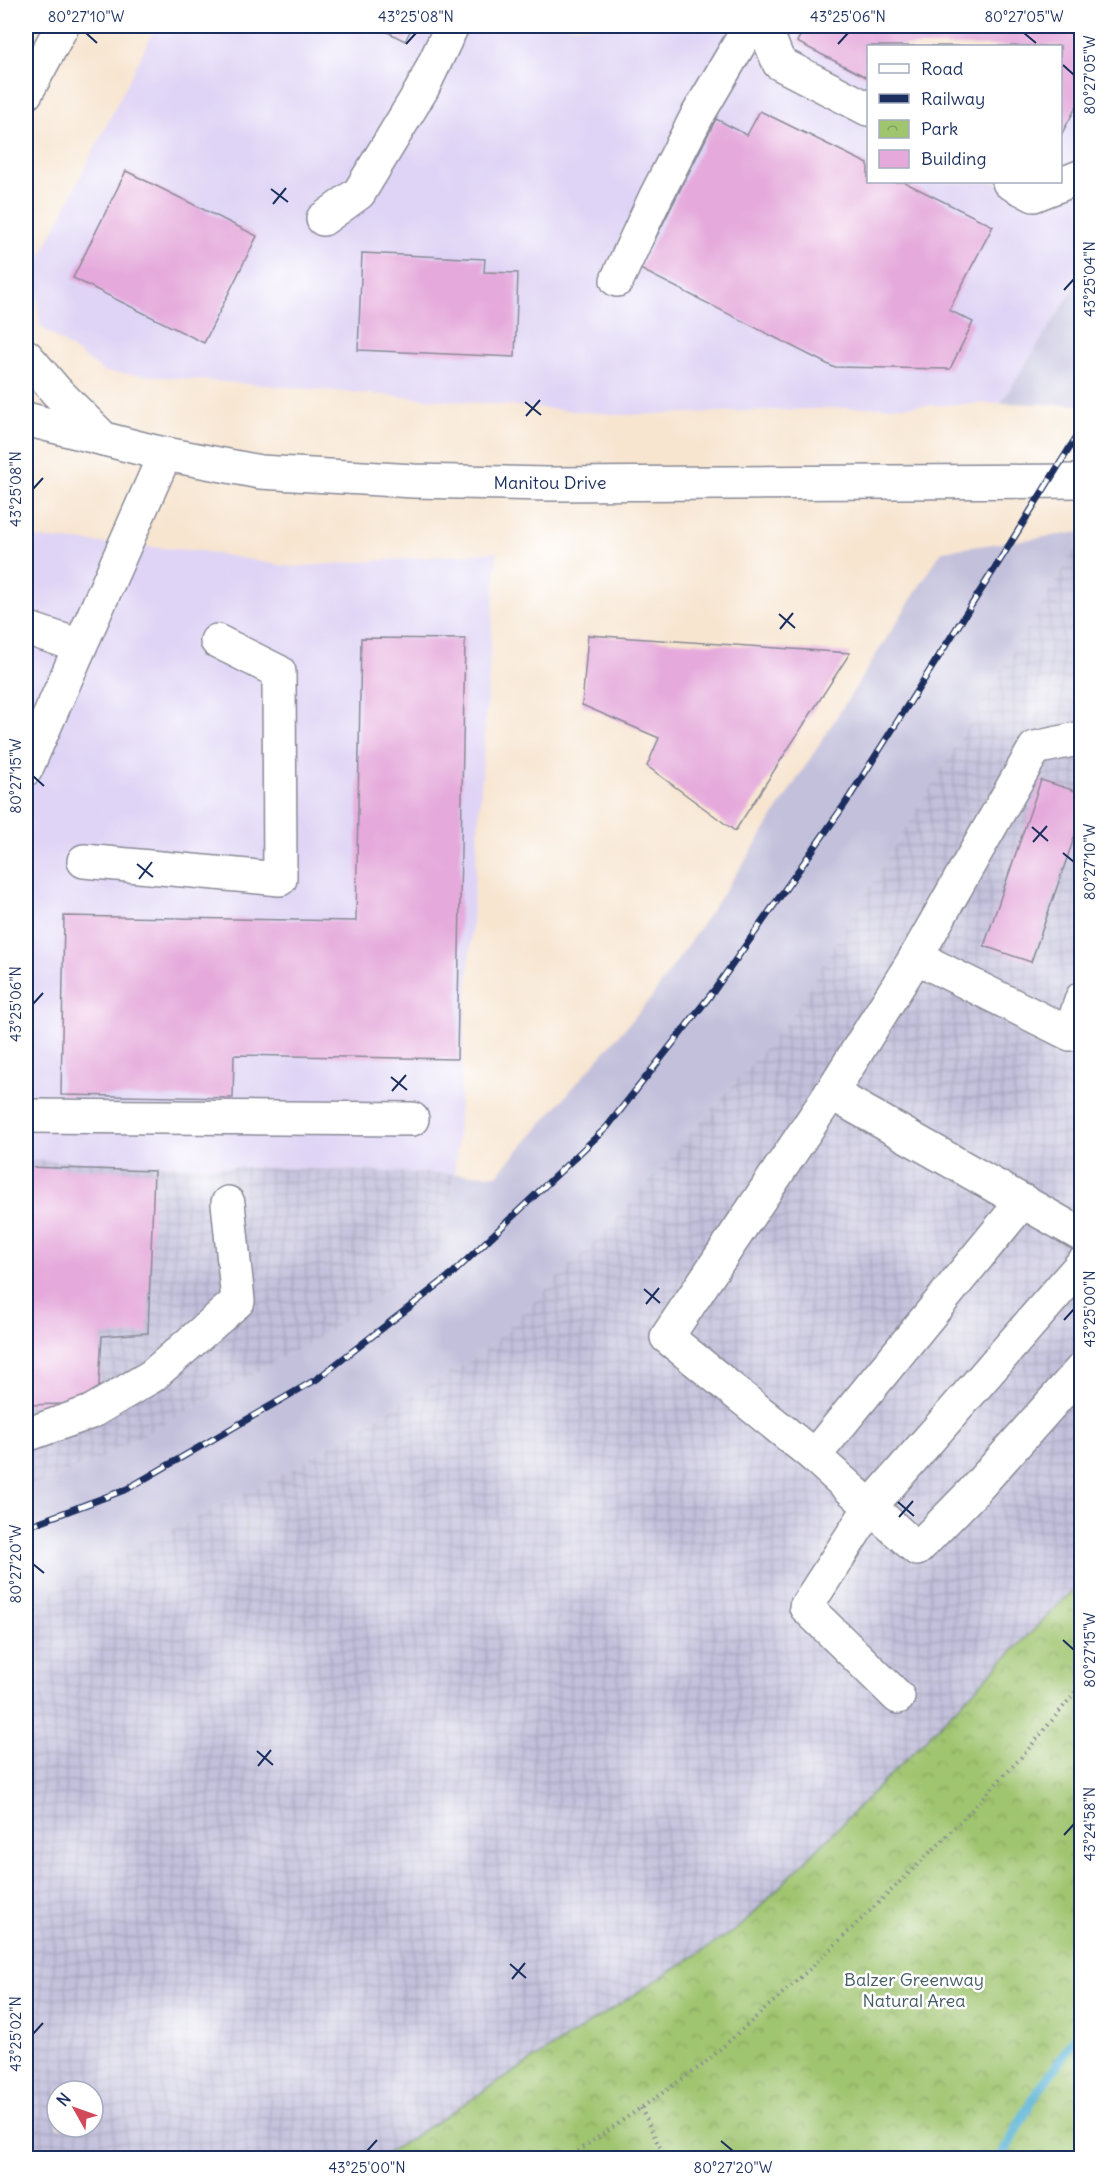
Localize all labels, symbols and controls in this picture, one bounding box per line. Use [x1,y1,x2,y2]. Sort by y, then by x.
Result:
text: 80°27'10"W [48,7,125,26]
text: 43°25'08"N [378,7,454,26]
text: 43°25'06"N [810,7,886,26]
text: 80°27'05"W [984,7,1064,26]
text: 80°27'05"W [1080,35,1099,115]
legend [867,45,1062,183]
text: Road [921,57,964,80]
text: Railway [921,87,985,110]
text: Park [921,117,958,140]
text: Building [921,147,986,170]
text: 43°25'04"N [1080,241,1099,317]
text: 43°25'08"N [6,451,25,527]
street label: Manitou Drive [494,471,606,494]
text: 80°27'15"W [6,738,25,814]
text: 80°27'10"W [1080,823,1099,900]
text: 43°25'06"N [6,966,25,1042]
text: 43°25'00"N [1080,1270,1099,1348]
text: 80°27'20"W [6,1524,25,1603]
text: 80°27'15"W [1080,1612,1099,1688]
text: 43°24'58"N [1080,1787,1099,1861]
park label: Balzer Greenway Natural Area [844,1968,984,2012]
text: 43°25'02"N [6,1996,25,2072]
north arrow [45,2079,105,2139]
text: N [52,2089,75,2110]
text: 43°25'00"N [328,2158,406,2177]
text: 80°27'20"W [694,2158,773,2177]

